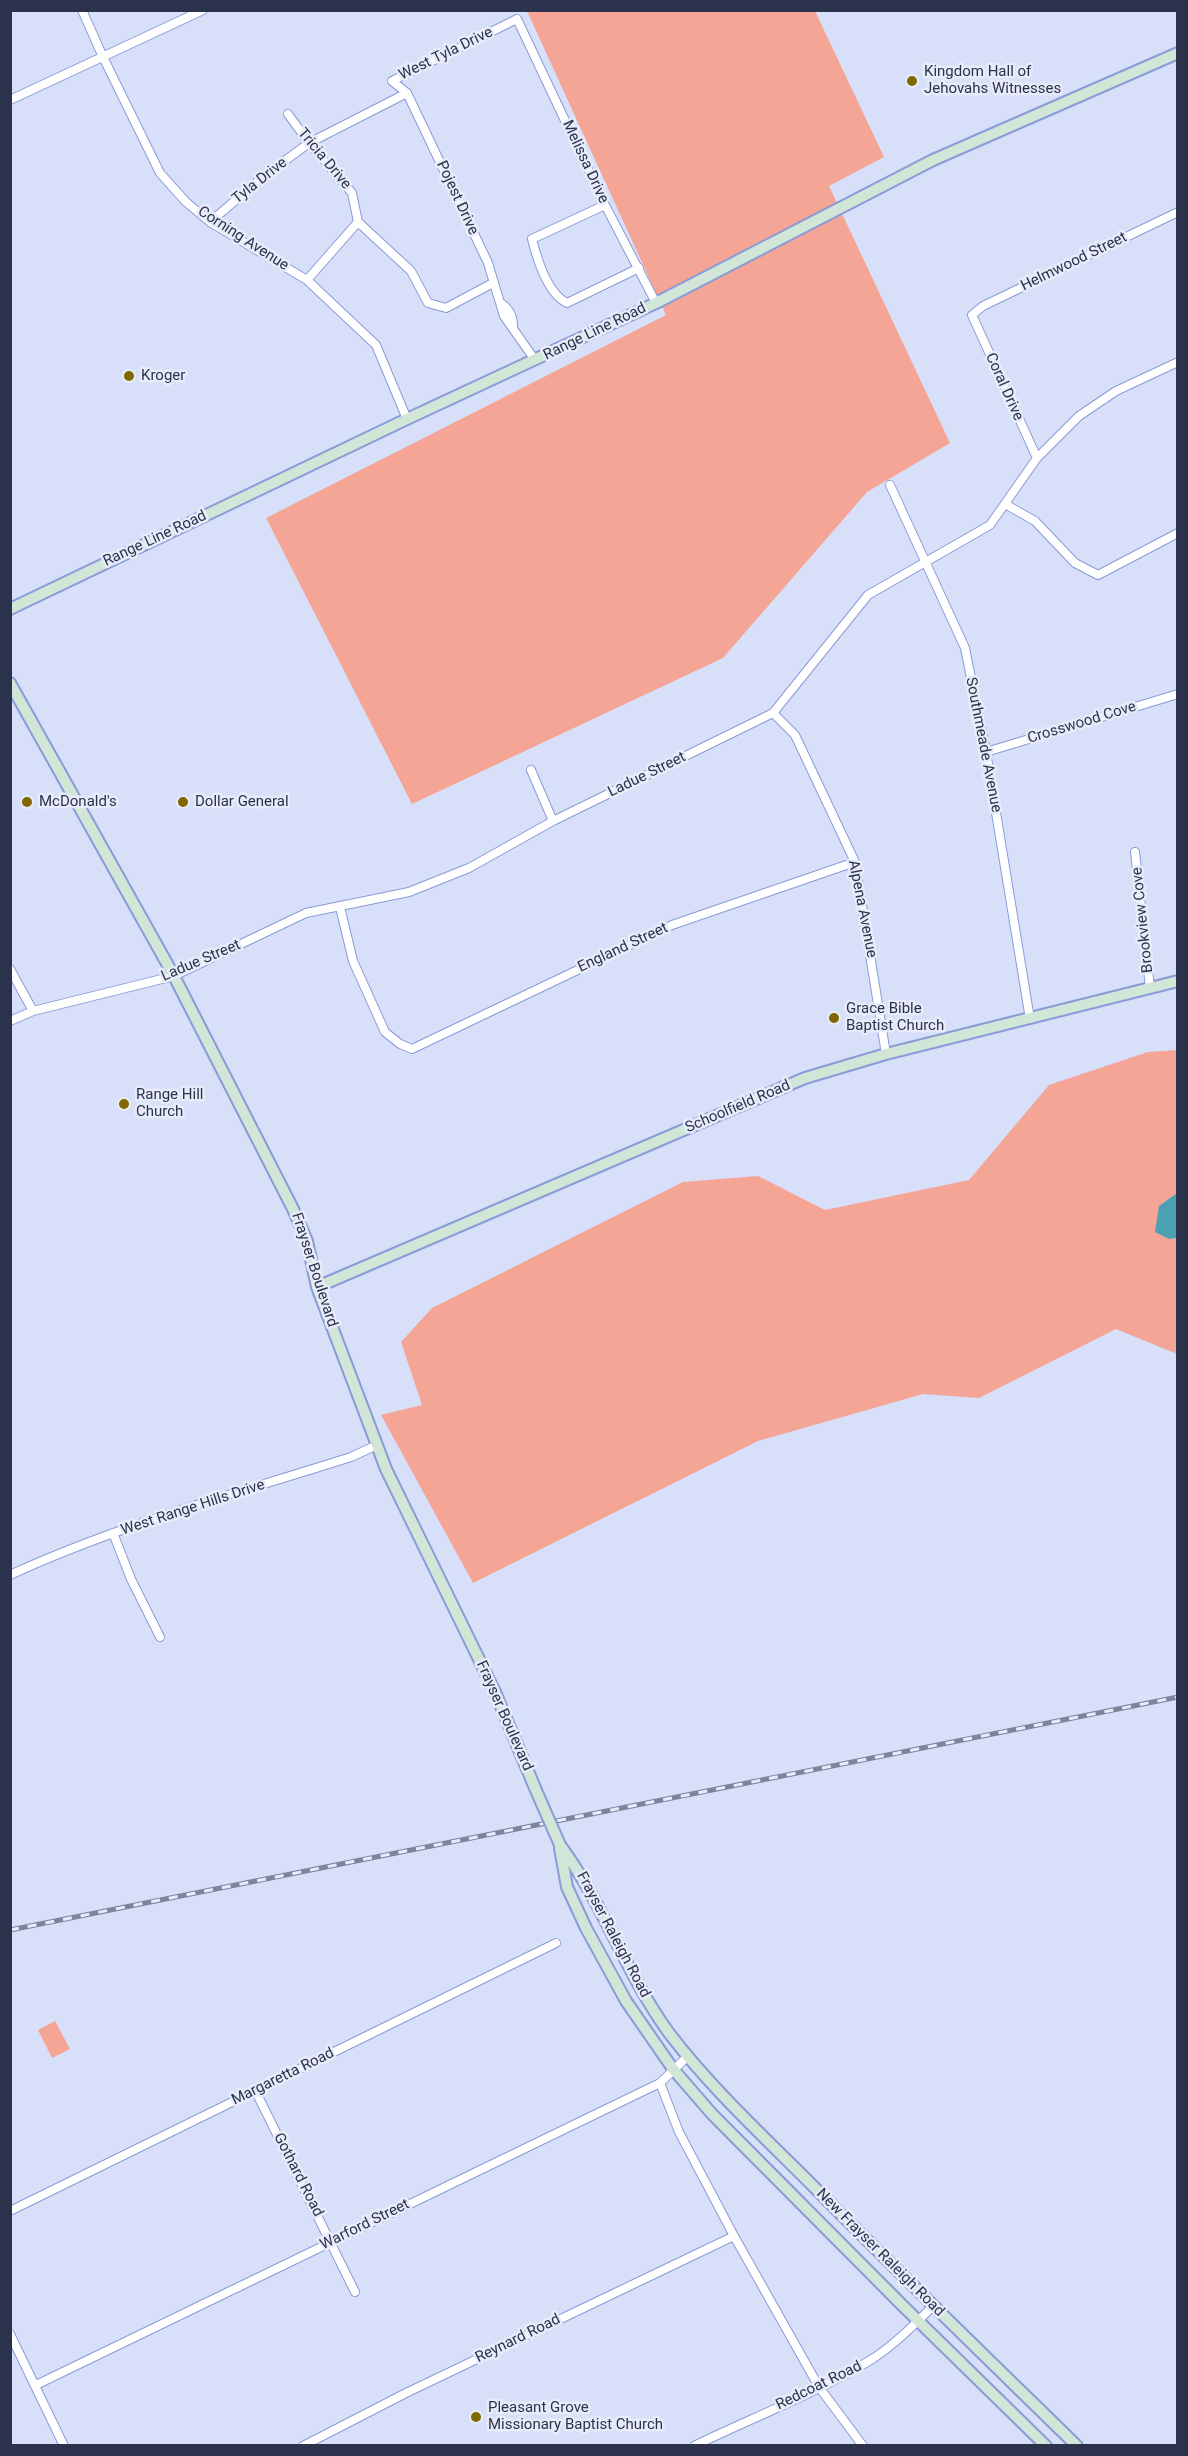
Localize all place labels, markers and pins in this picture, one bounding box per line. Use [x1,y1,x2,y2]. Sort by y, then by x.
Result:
place label: Kingdom Hall of Jehovahs Witnesses [924,63,1061,98]
marker: Kingdom Hall of Jehovahs Witnesses [905,74,919,88]
place label: Kroger [141,367,185,385]
marker: Kroger [122,369,136,383]
place label: McDonald's [39,793,117,811]
place label: Dollar General [195,793,289,811]
marker: McDonald's [20,795,34,809]
marker: Dollar General [176,795,190,809]
place label: Grace Bible Baptist Church [846,1000,944,1035]
marker: Grace Bible Baptist Church [827,1011,841,1025]
place label: Range Hill Church [136,1086,203,1121]
marker: Range Hill Church [117,1097,131,1111]
place label: Pleasant Grove Missionary Baptist Church [488,2399,663,2434]
marker: Pleasant Grove Missionary Baptist Church [469,2410,483,2424]

